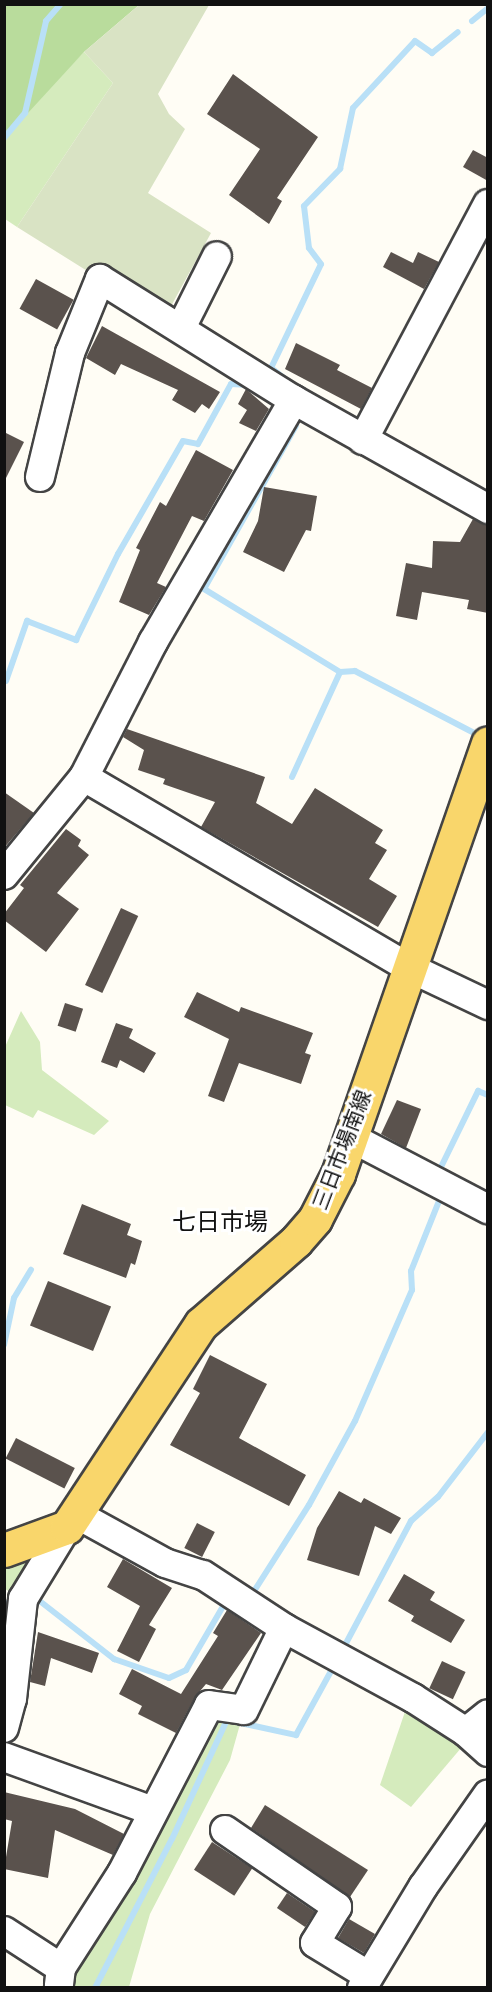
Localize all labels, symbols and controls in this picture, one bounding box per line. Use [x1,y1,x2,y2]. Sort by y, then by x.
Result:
street label: 三日市場南線 [308,1087,376,1213]
district label: 七日市場 [172,1208,268,1236]

